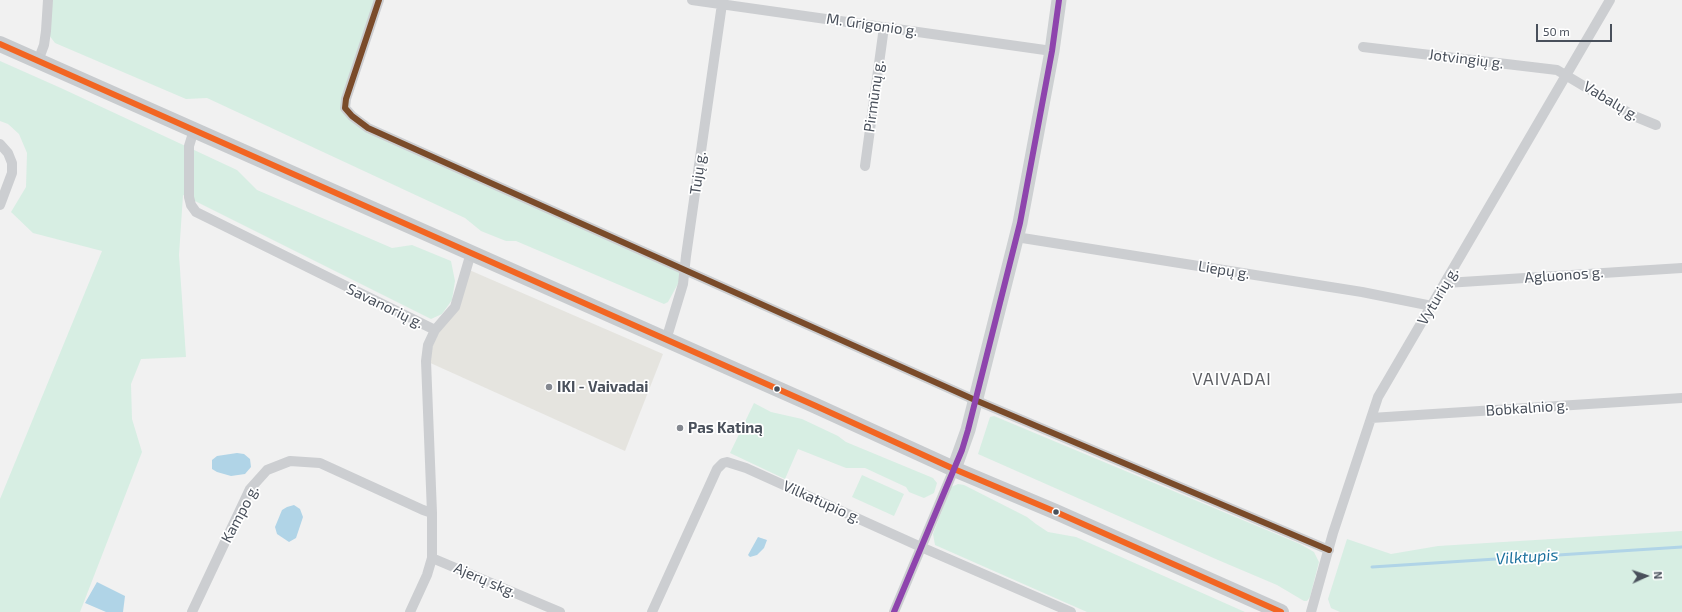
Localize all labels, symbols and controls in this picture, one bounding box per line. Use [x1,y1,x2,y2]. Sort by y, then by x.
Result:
street label: M. Grigonio g. [825,10,919,40]
scale bar [1538,16,1614,42]
text: 50 m [1543,24,1570,38]
street label: Jotvingių g. [1427,45,1505,73]
street label: Pirmūnų g. [860,59,888,133]
street label: Vabalų g. [1580,77,1642,125]
street label: Tujų g. [686,150,710,196]
street label: Liepų g. [1197,257,1251,283]
street label: Agluonos g. [1524,263,1604,287]
street label: Vyturių g. [1414,264,1462,328]
street label: Savanorių g. [344,280,426,332]
district label: VAIVADAI [1192,369,1272,389]
place label: IKI - Vaivadai [557,378,648,396]
marker: IKI - Vaivadai [544,382,554,392]
unlabelled marker [772,384,782,394]
street label: Bobkalnio g. [1485,396,1569,420]
place label: Pas Katiną [688,419,763,437]
marker: Pas Katiną [675,423,685,433]
street label: Vilkatupio g. [780,477,864,527]
street label: Kampo g. [217,482,263,546]
unlabelled marker [1051,507,1061,517]
water label: Vilktupis [1495,545,1559,569]
north arrow [1626,556,1666,596]
street label: Ajerų skg. [451,559,519,601]
text: N [1652,571,1665,580]

